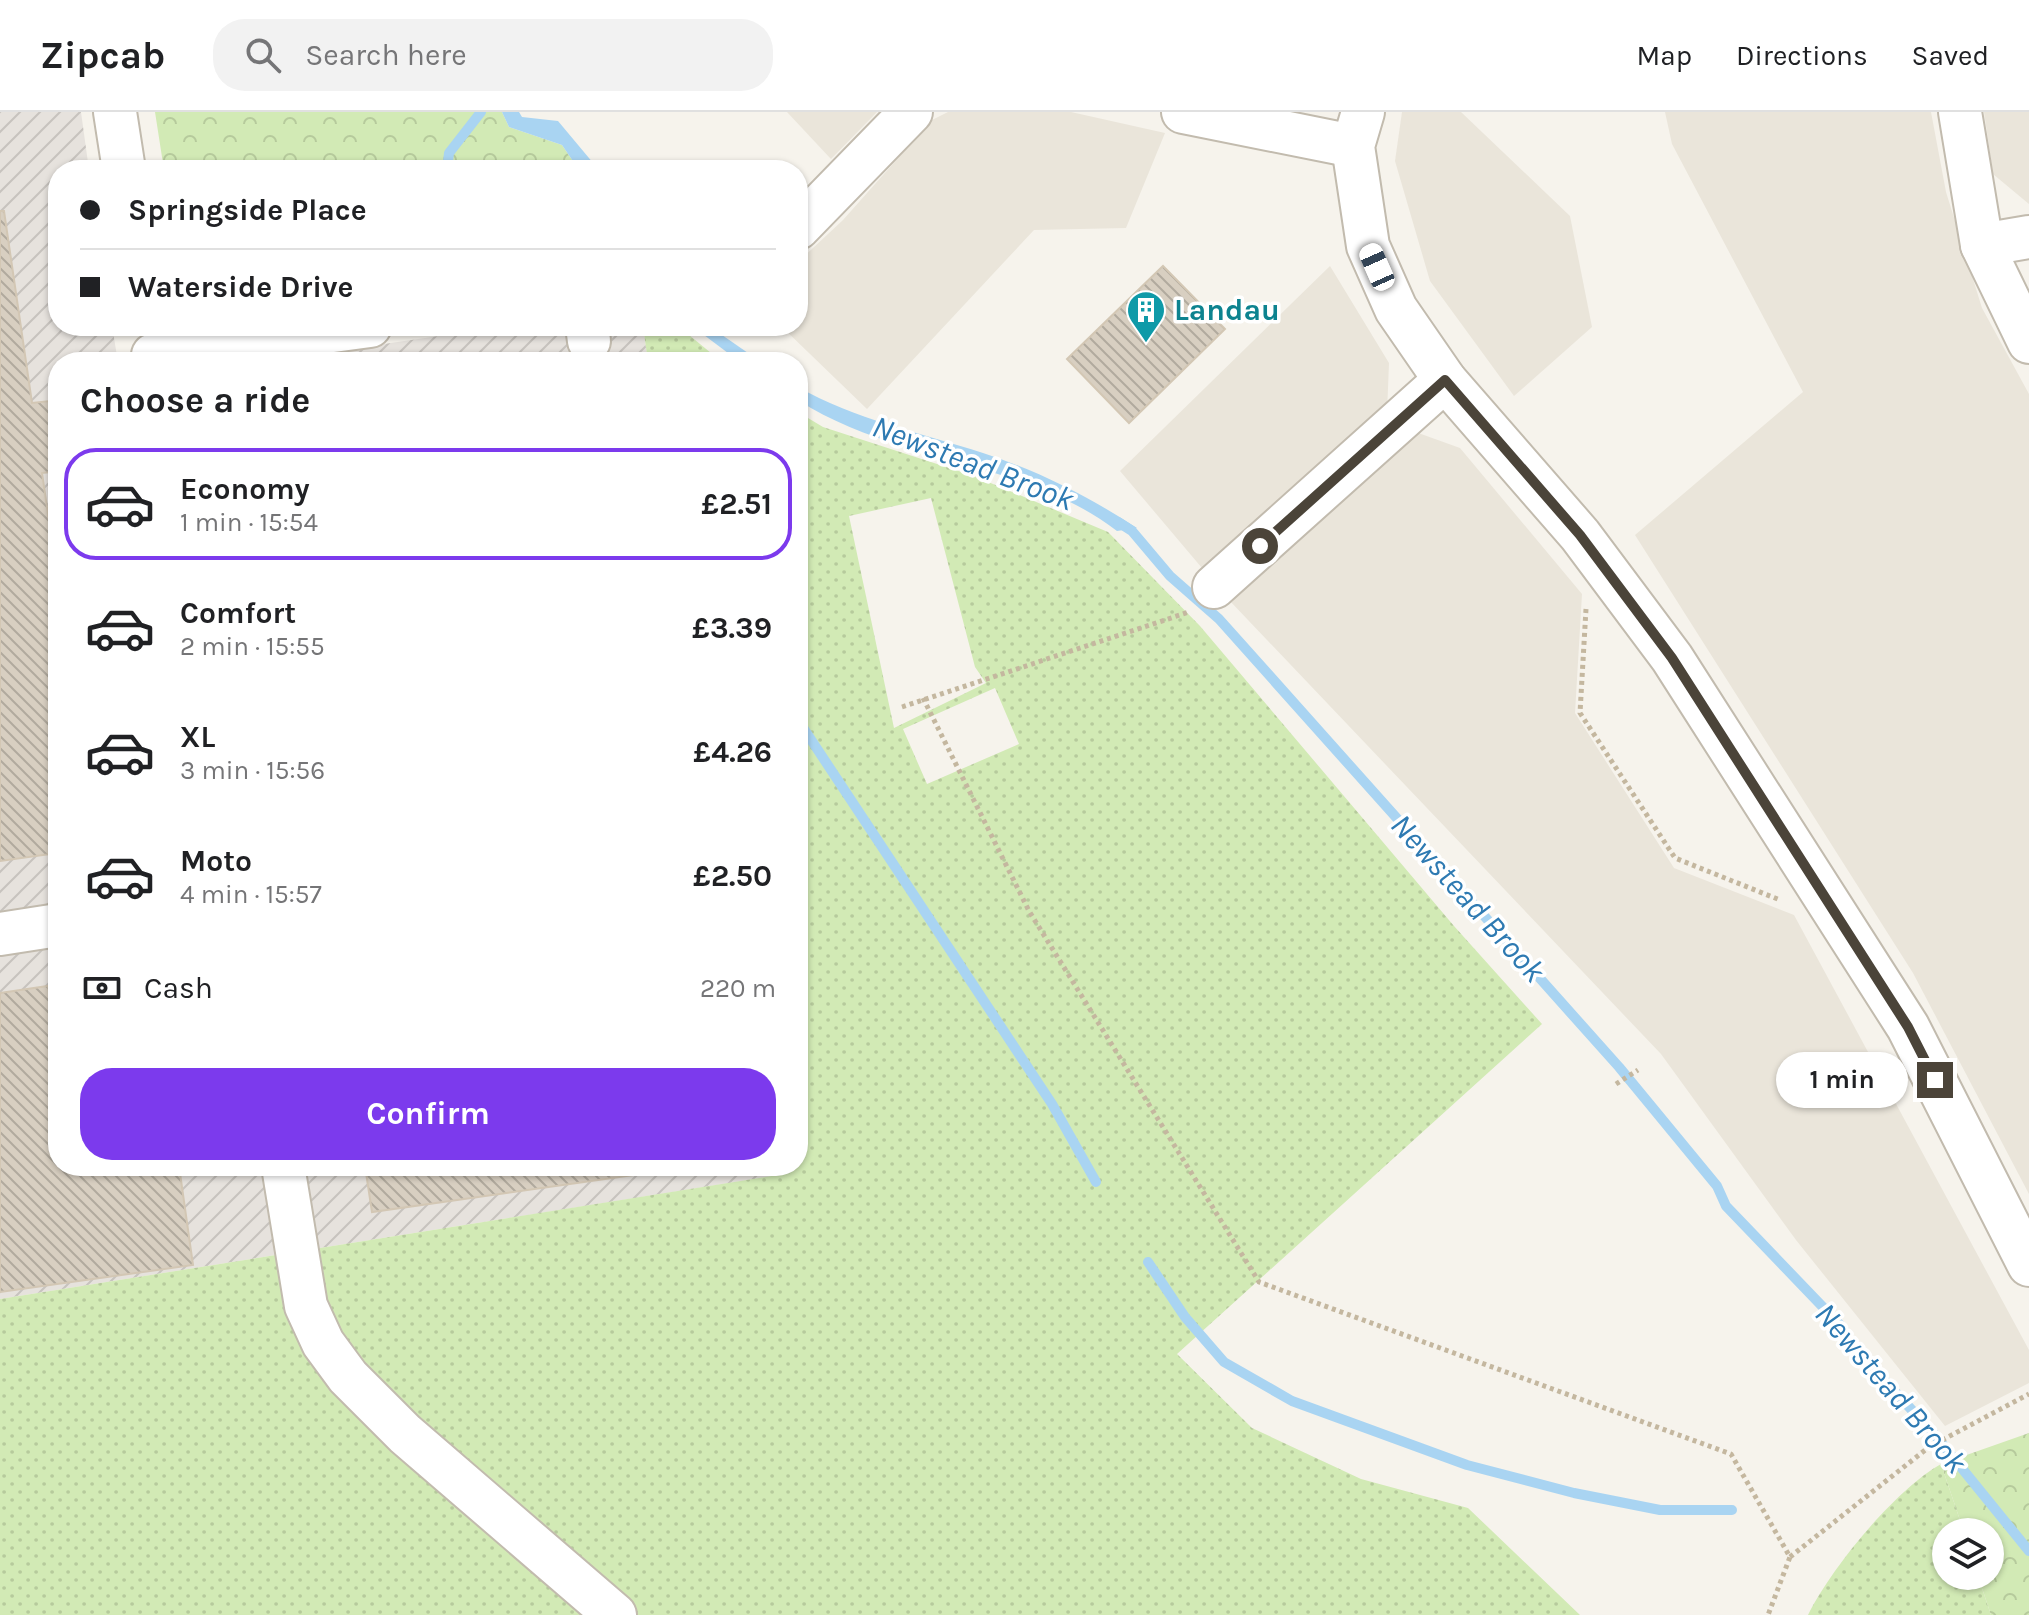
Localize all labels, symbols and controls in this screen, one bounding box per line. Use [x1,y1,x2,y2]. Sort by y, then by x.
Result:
search box [213,19,773,91]
text: Zipcab [40,33,165,78]
icon: search [241,33,285,77]
text: Search here [305,37,467,73]
text: Map [1637,39,1692,72]
text: Directions [1736,39,1868,72]
text: Saved [1912,39,1989,72]
text: Springside Place [128,192,367,228]
car [1356,240,1398,294]
text: Waterside Drive [128,269,354,305]
building icon: Landau [1125,289,1167,344]
place label: Landau [1174,292,1280,328]
text: Choose a ride [80,379,310,421]
water label: Newstead Brook [867,408,1080,519]
icon: car [84,468,156,540]
text: Economy [180,471,310,507]
text: £2.51 [701,486,772,522]
text: 1 min · 15:54 [180,507,318,538]
route start [1242,528,1278,564]
icon: car [84,592,156,664]
text: Comfort [180,595,296,631]
text: £3.39 [692,610,772,646]
text: 2 min · 15:55 [180,631,325,662]
icon: car [84,716,156,788]
text: XL [180,719,215,755]
text: £4.26 [693,734,772,770]
text: 3 min · 15:56 [180,755,325,786]
water label: Newstead Brook [1383,807,1553,990]
icon: car [84,840,156,912]
text: Moto [180,843,252,879]
text: £2.50 [693,858,772,894]
text: 4 min · 15:57 [180,879,322,910]
icon: cash [80,966,124,1010]
text: Cash [144,970,213,1006]
text: 220 m [700,973,776,1004]
callout: 1 min [1775,1052,1907,1108]
route end [1917,1062,1953,1098]
text: 1 min [1809,1064,1875,1095]
button: Confirm [80,1068,776,1160]
water label: Newstead Brook [1807,1296,1975,1481]
map controls [1932,1518,2004,1590]
button: layers [1932,1518,2004,1590]

